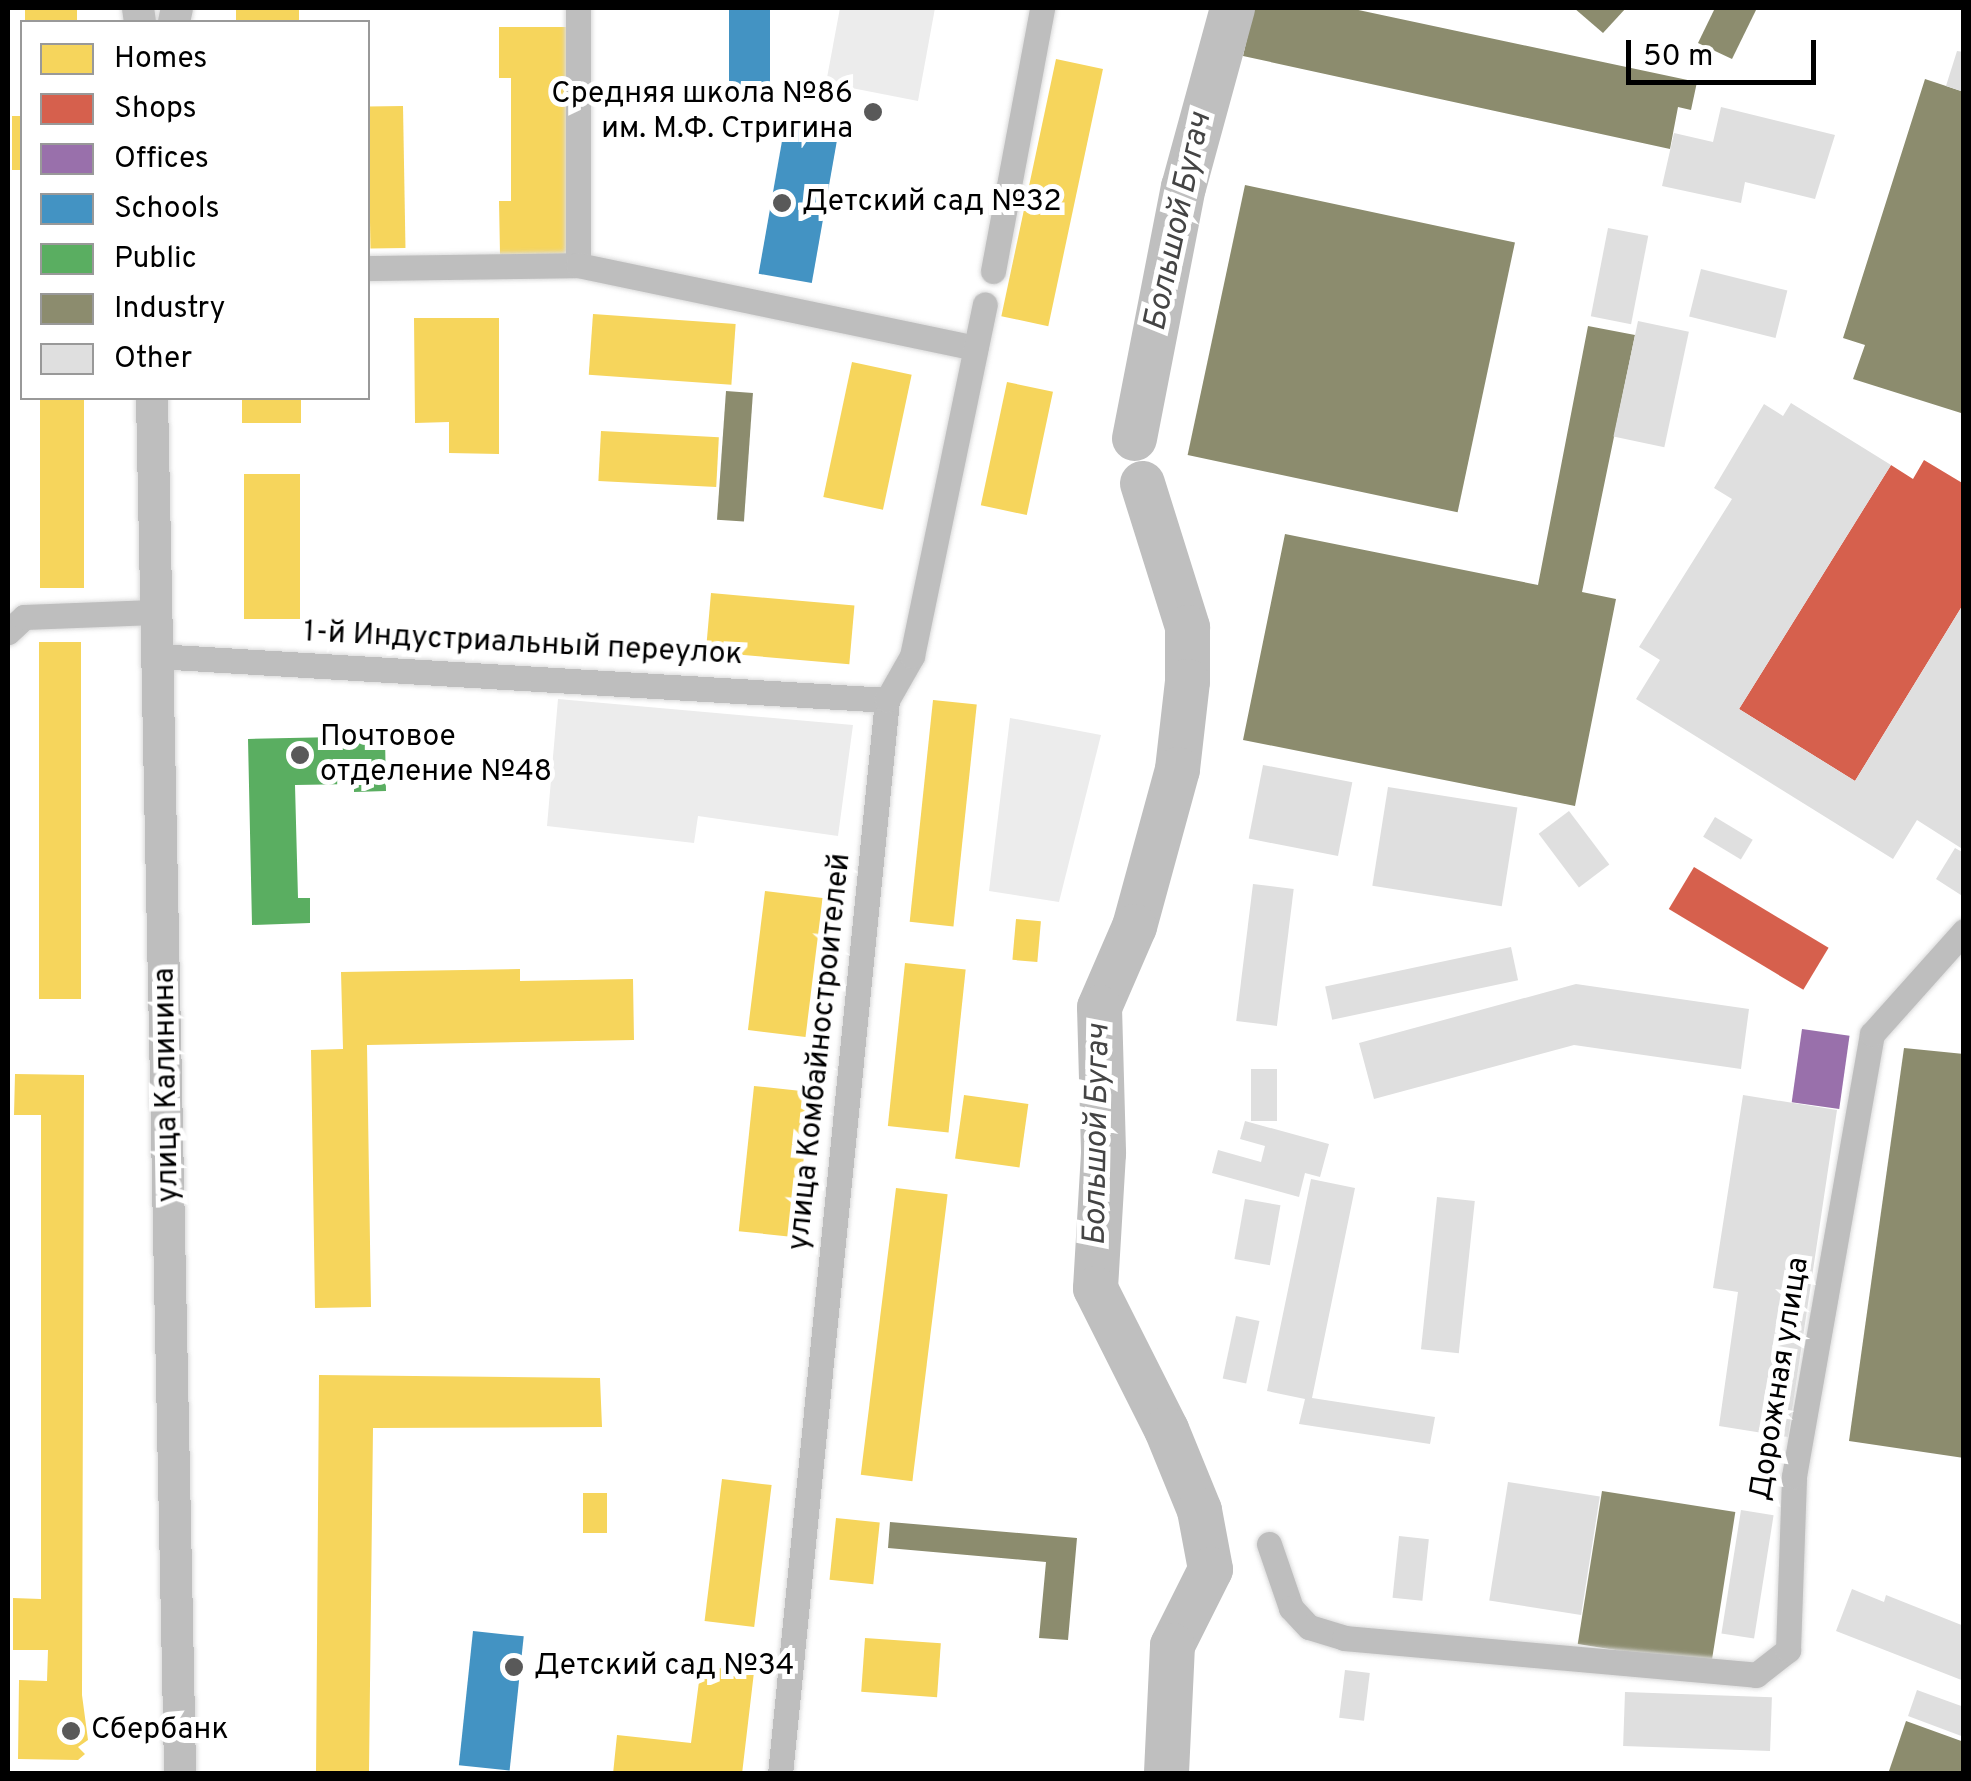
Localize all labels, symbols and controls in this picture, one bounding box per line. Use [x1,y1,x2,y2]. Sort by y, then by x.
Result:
legend [20,20,370,400]
scale bar [1631,20,1821,82]
text: 50 m [1643,39,1713,76]
text: Homes [114,41,207,78]
place label: Средняя школа №86 им. М.Ф. Стригина [551,77,853,148]
text: Shops [114,91,197,128]
marker: Средняя школа №86 им. М.Ф. Стригина [862,101,884,123]
water label: Большой Бугач [1137,109,1221,335]
text: Offices [114,141,209,178]
place label: Детский сад №32 [802,185,1062,221]
text: Schools [114,191,220,228]
marker: Детский сад №32 [771,192,793,214]
text: Public [114,241,197,278]
text: Industry [114,291,225,328]
text: Other [114,341,192,378]
street label: 1-й Индустриальный переулок [303,616,743,674]
place label: Почтовое отделение №48 [320,720,552,790]
marker: Почтовое отделение №48 [289,744,311,766]
street label: улица Комбайностроителей [782,852,860,1252]
street label: улица Калинина [148,967,188,1203]
water label: Большой Бугач [1077,1024,1119,1246]
street label: Дорожная улица [1744,1255,1818,1503]
place label: Детский сад №34 [534,1649,794,1685]
marker: Детский сад №34 [503,1656,525,1678]
place label: Сбербанк [91,1713,229,1749]
marker: Сбербанк [60,1720,82,1742]

